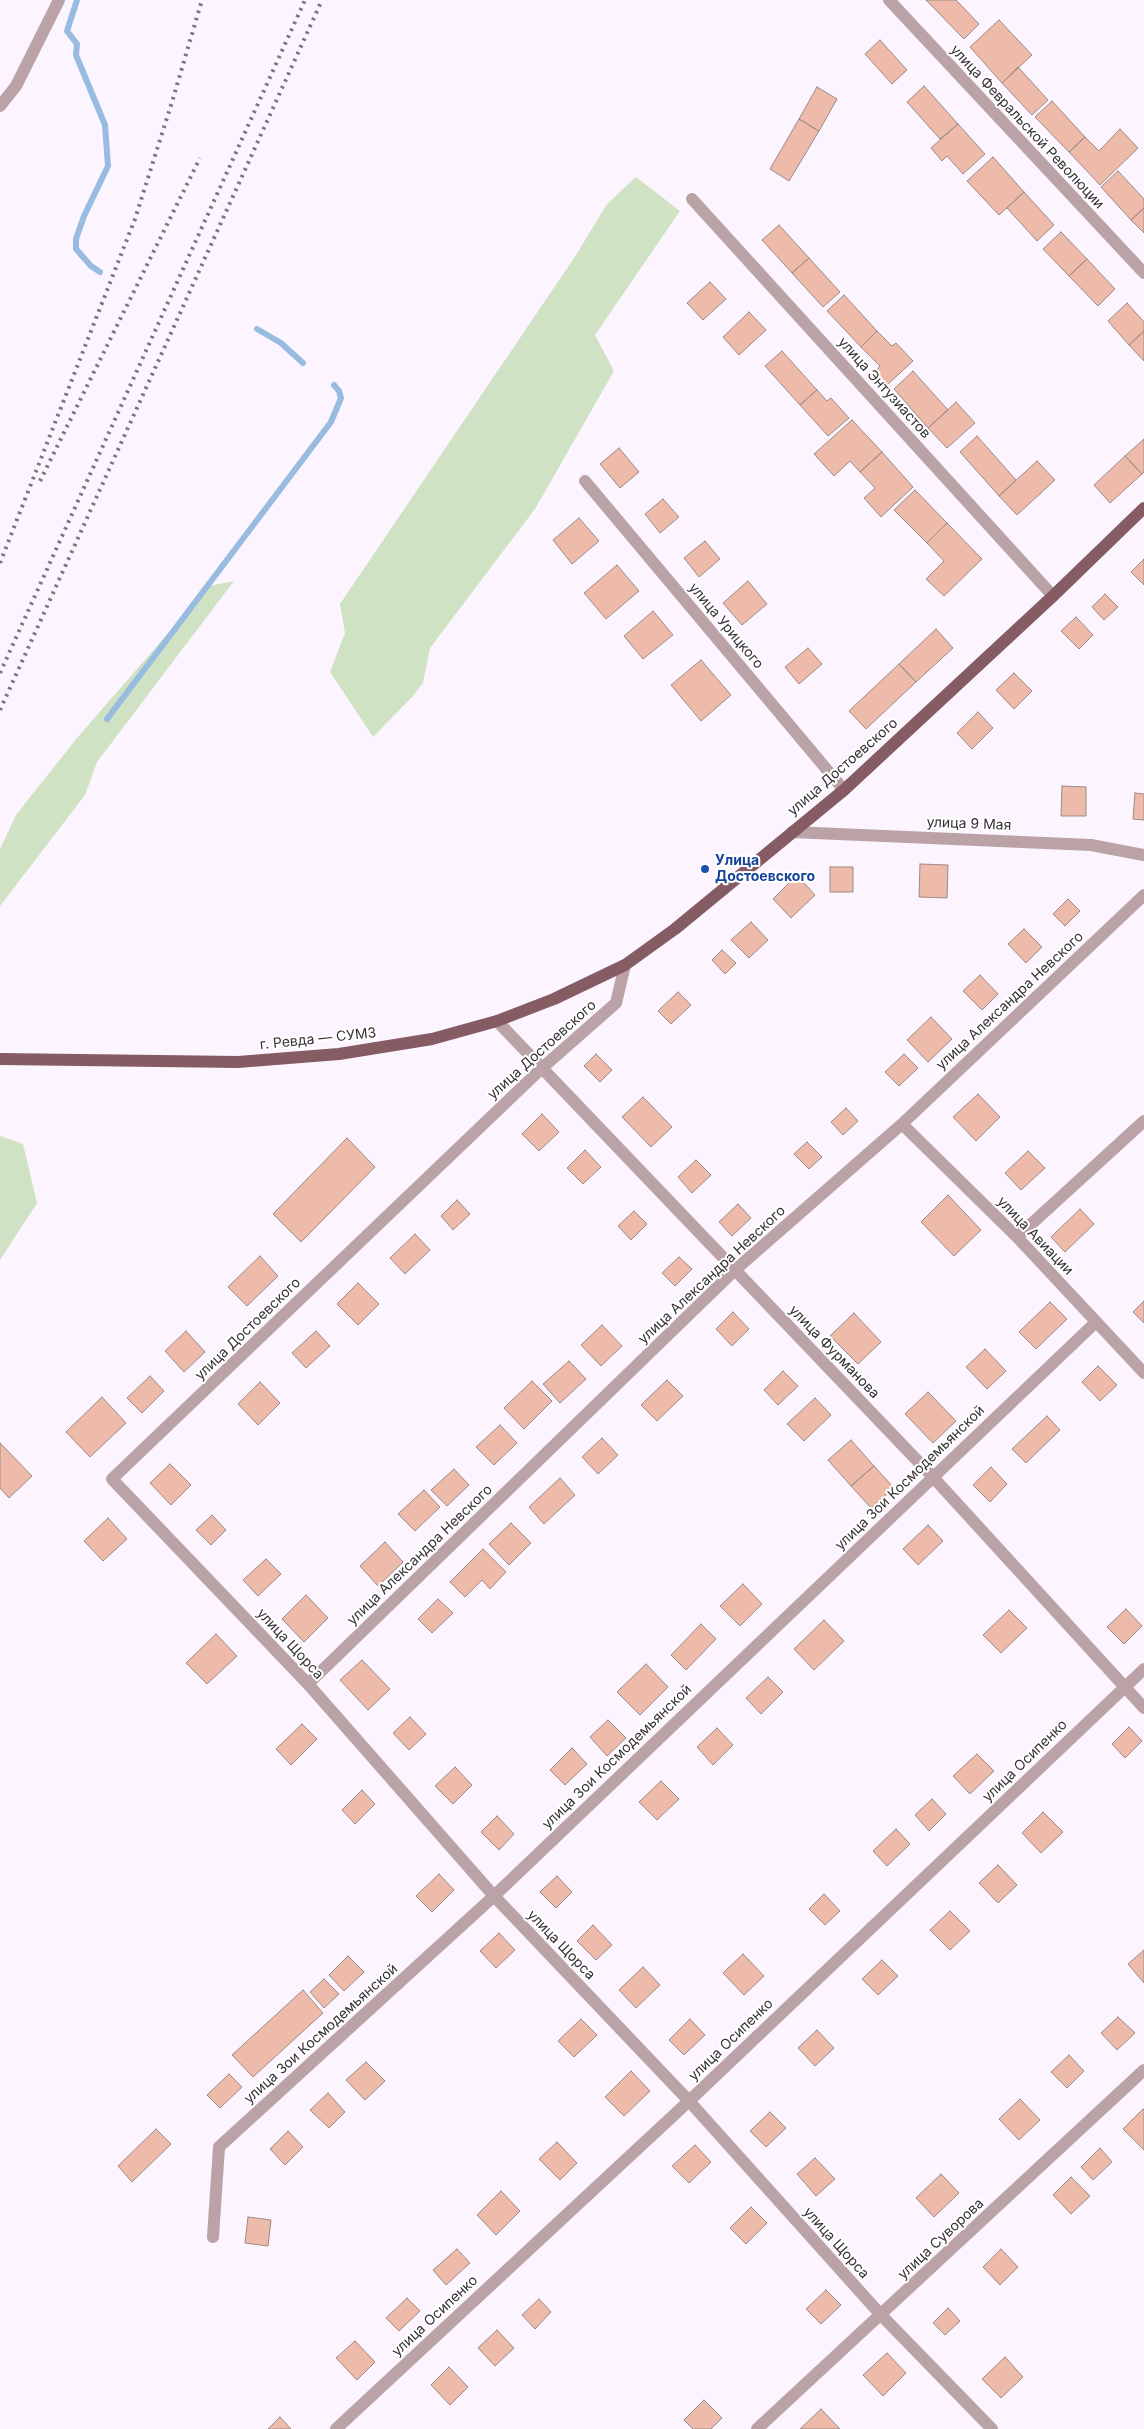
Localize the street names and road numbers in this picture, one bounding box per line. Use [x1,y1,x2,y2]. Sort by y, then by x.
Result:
street label: улица Февральской Революции [947,42,1107,212]
street label: улица Энтузиастов [834,334,934,442]
street label: улица Урицкого [685,580,767,672]
street label: улица Достоевского [785,715,901,819]
street label: улица 9 Мая [926,814,1012,834]
street label: улица Александра Невского [933,928,1087,1074]
street label: улица Достоевского [484,997,600,1103]
street label: г. Ревда — СУМЗ [259,1025,377,1053]
street label: улица Авиации [993,1193,1077,1279]
street label: улица Александра Невского [635,1202,789,1348]
street label: улица Достоевского [192,1274,304,1384]
street label: улица Фурманова [785,1302,883,1402]
street label: улица Зои Космодемьянской [832,1402,988,1554]
street label: улица Александра Невского [344,1481,496,1629]
street label: улица Щорса [253,1605,327,1683]
street label: улица Зои Космодемьянской [539,1681,695,1833]
street label: улица Осипенко [979,1716,1071,1806]
street label: улица Щорса [524,1907,598,1983]
street label: улица Зои Космодемьянской [241,1961,401,2107]
street label: улица Осипенко [685,1995,777,2085]
street label: улица Суворова [895,2195,987,2283]
street label: улица Щорса [800,2204,872,2282]
street label: улица Осипенко [389,2272,481,2360]

